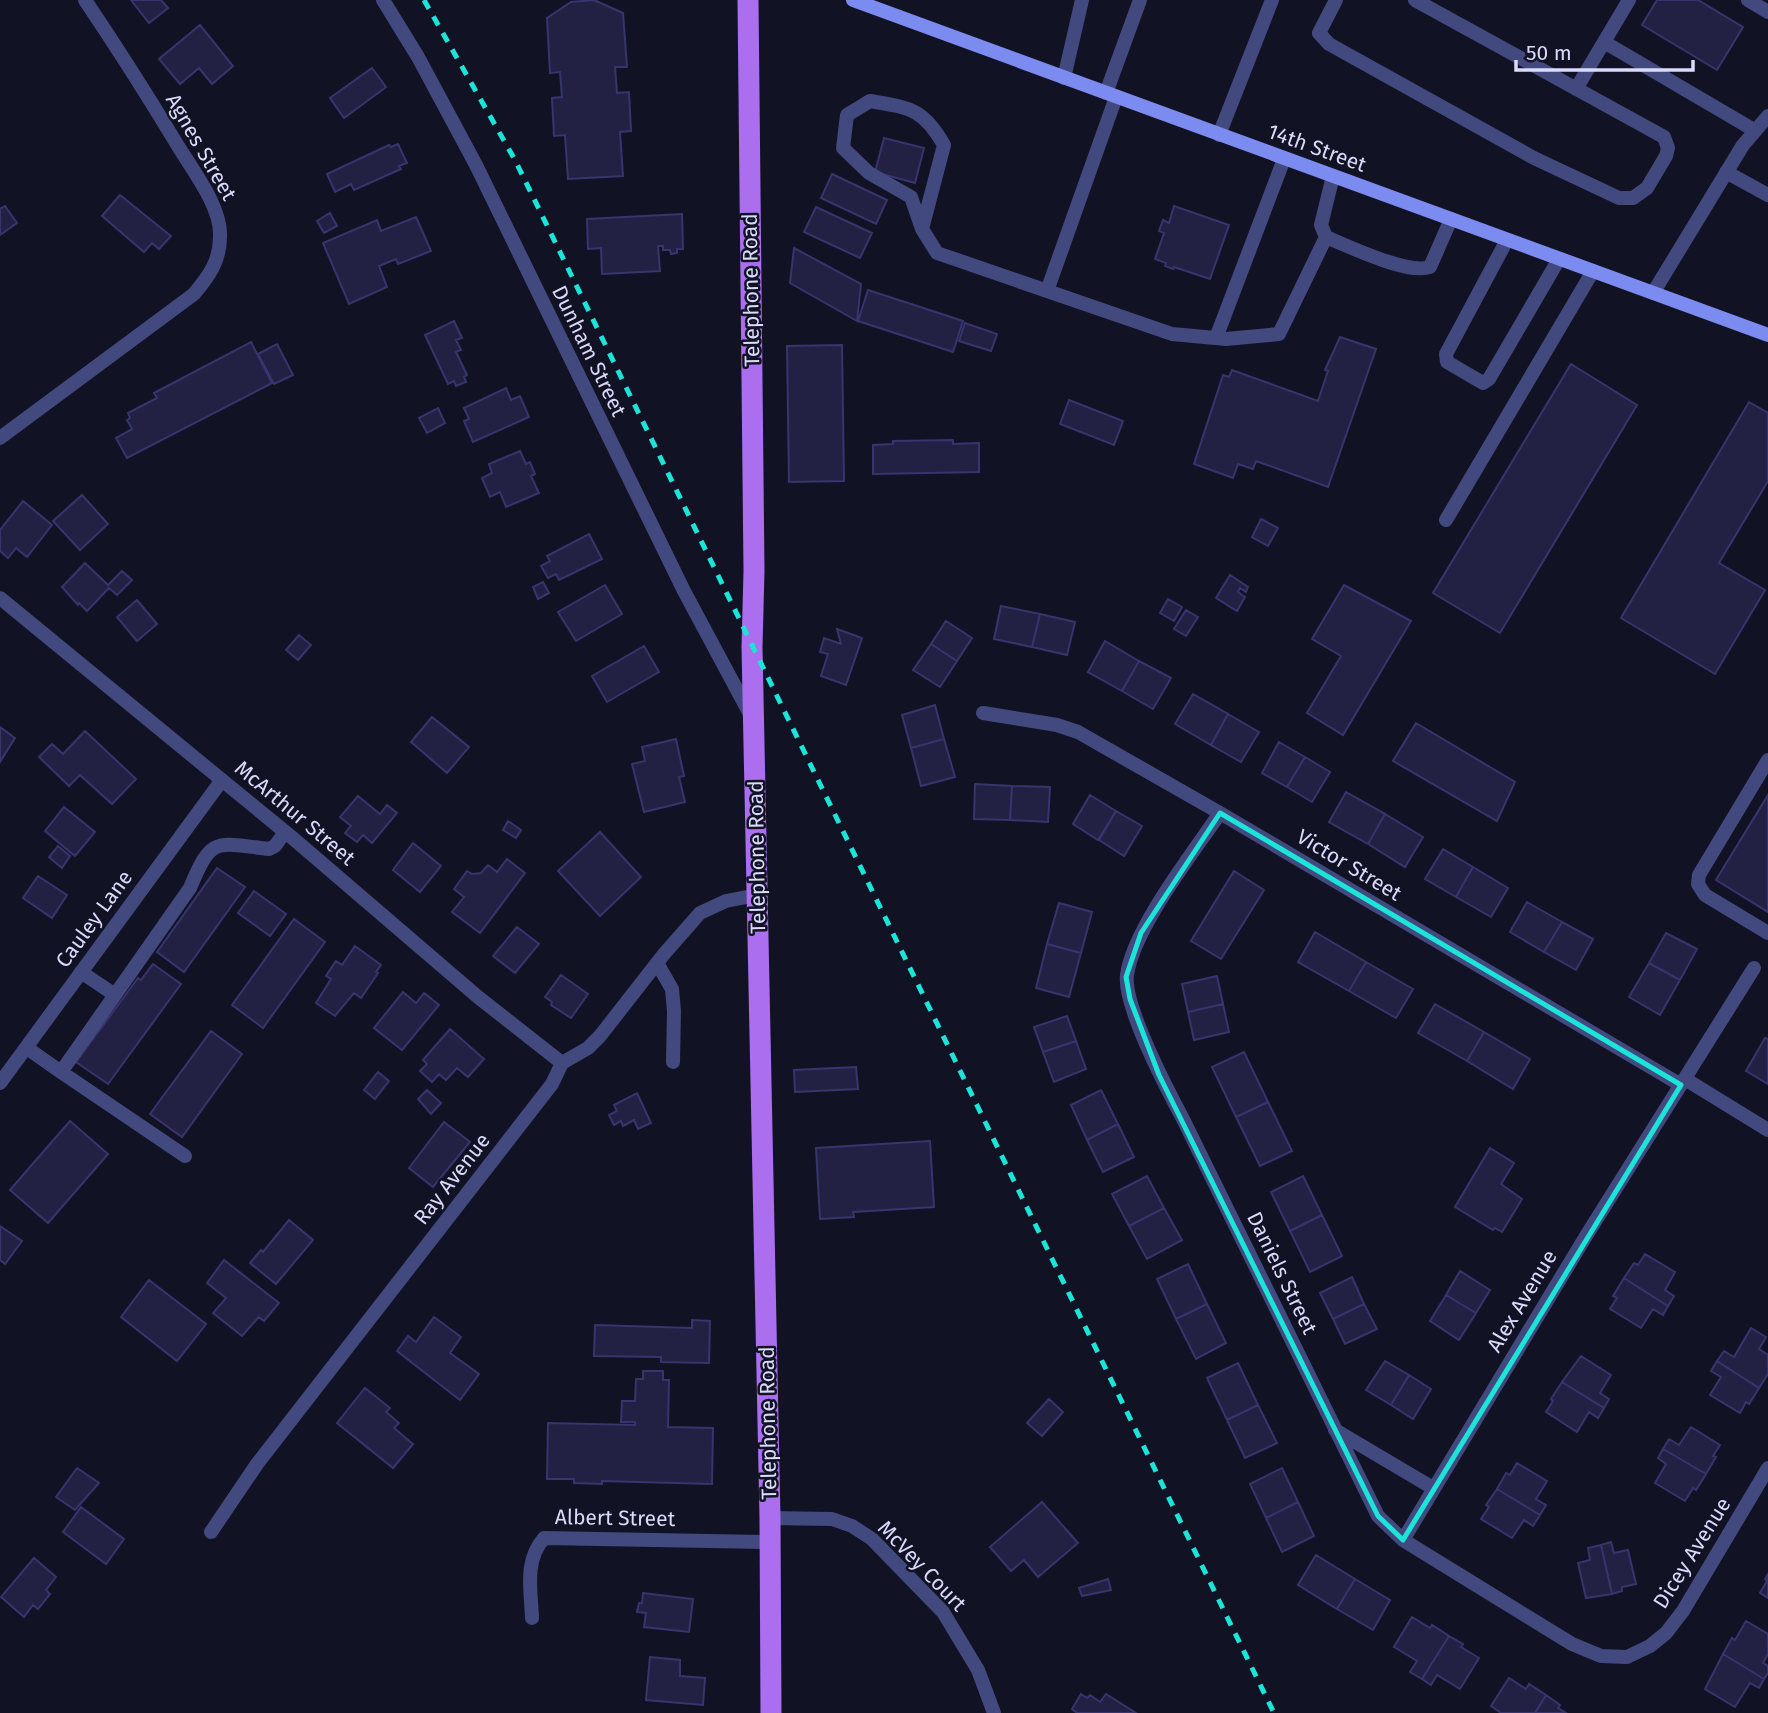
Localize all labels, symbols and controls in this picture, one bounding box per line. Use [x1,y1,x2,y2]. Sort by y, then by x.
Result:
scale bar [1516,28,1693,72]
text: 50 m [1526,40,1572,66]
street label: Agnes Street [160,89,242,205]
street label: 14th Street [1264,118,1370,178]
street label: Telephone Road [737,213,765,367]
street label: Dunham Street [546,281,632,421]
street label: McArthur Street [229,755,361,871]
street label: Telephone Road [743,780,771,934]
street label: Victor Street [1292,824,1407,907]
street label: Cauley Lane [50,865,138,973]
street label: Ray Avenue [408,1128,496,1230]
street label: Daniels Street [1241,1208,1323,1339]
street label: Alex Avenue [1481,1245,1563,1357]
street label: Telephone Road [754,1346,782,1500]
street label: Dicey Avenue [1648,1493,1736,1613]
street label: Albert Street [555,1504,676,1532]
street label: McVey Court [872,1515,972,1617]

